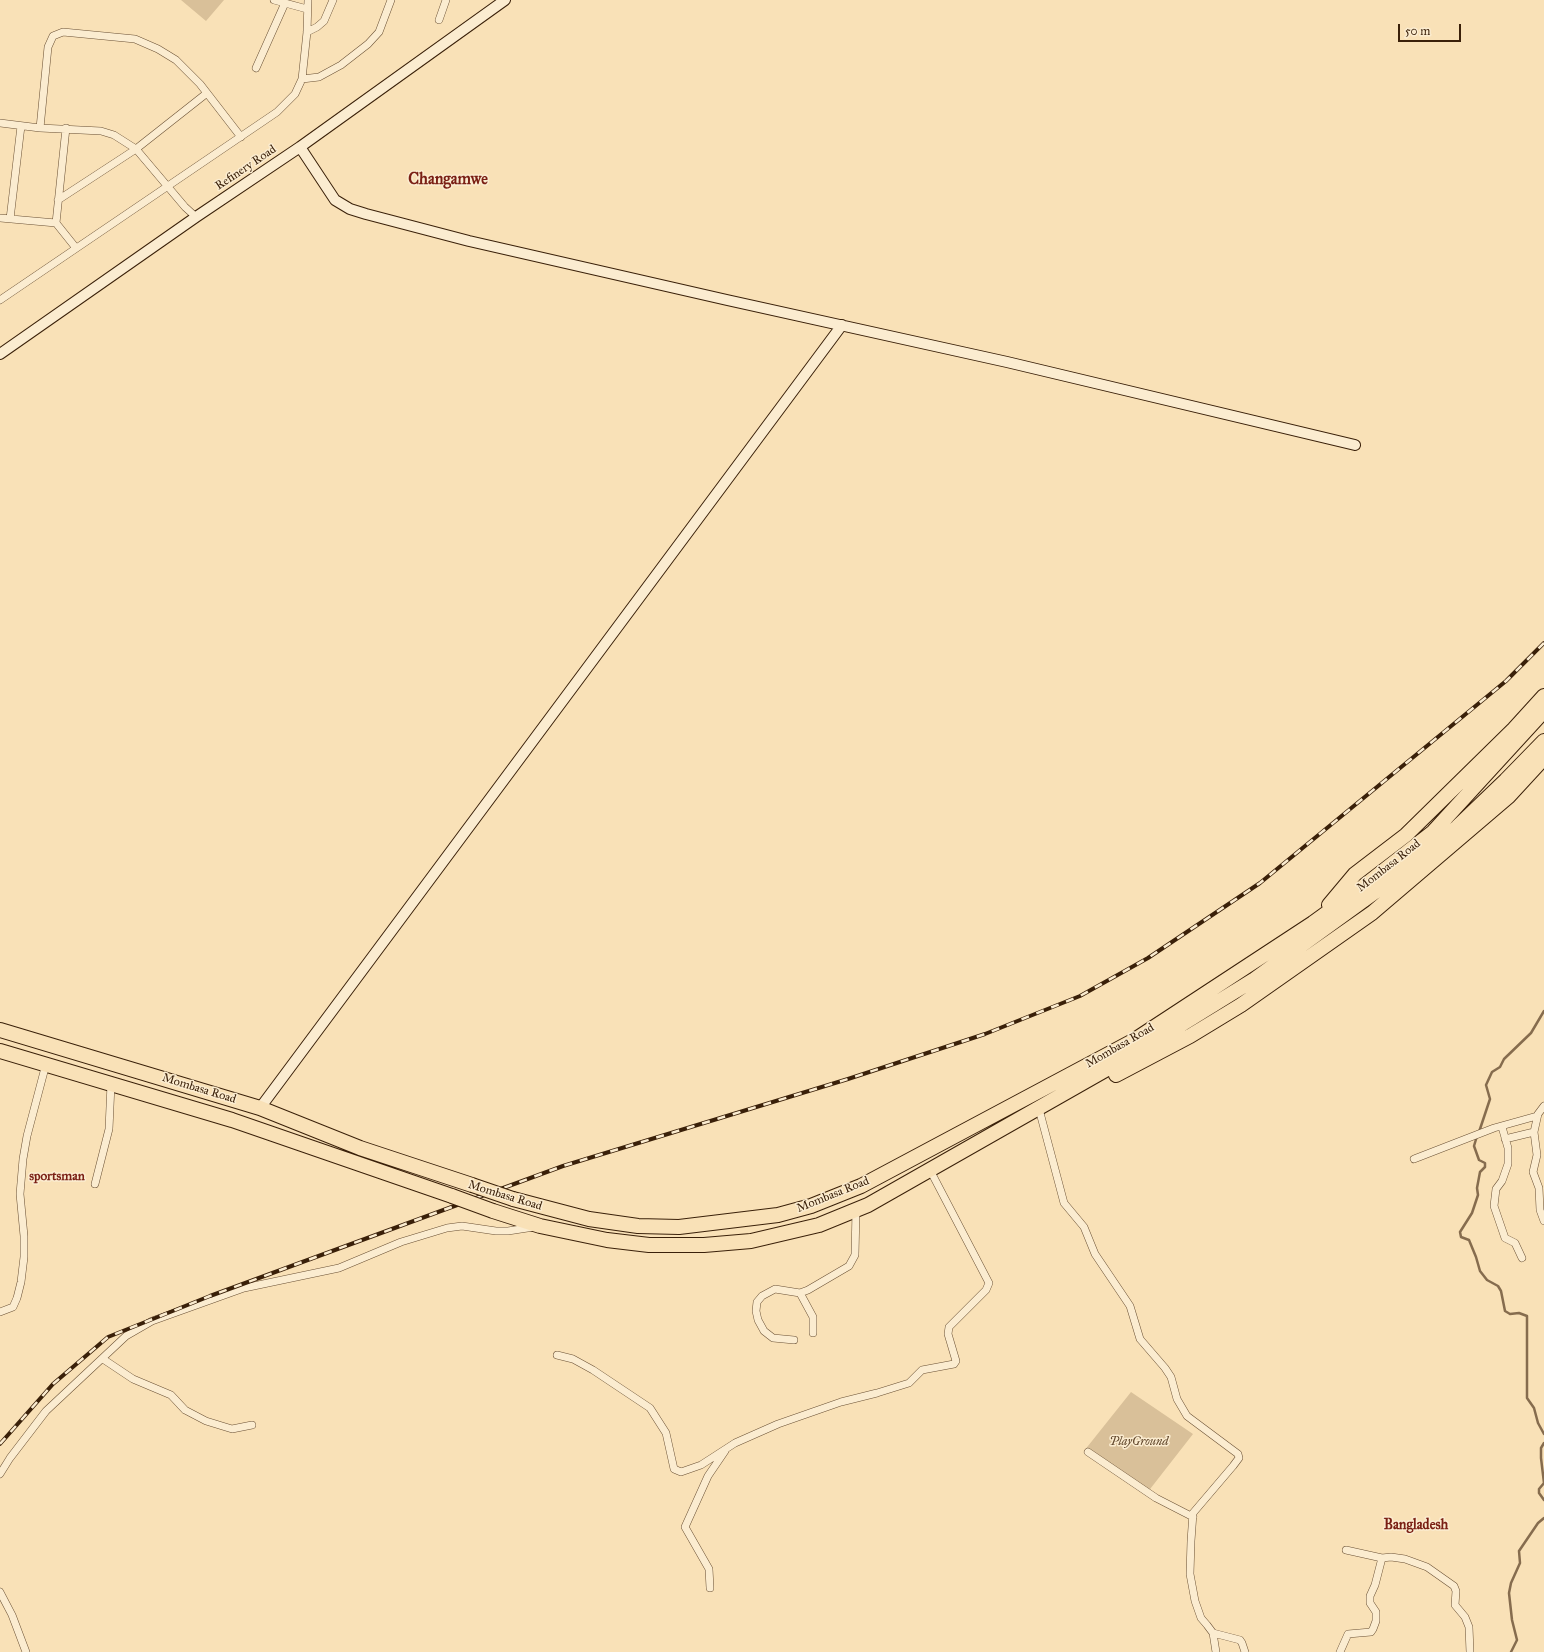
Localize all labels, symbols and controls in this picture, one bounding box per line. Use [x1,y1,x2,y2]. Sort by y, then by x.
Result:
scale bar [1400,16,1463,42]
text: 50 m [1405,24,1430,38]
street label: Refinery Road [213,142,279,194]
district label: Changamwe [408,170,488,190]
street label: Mombasa Road [1354,837,1424,895]
street label: Mombasa Road [1083,1021,1157,1071]
street label: Mombasa Road [160,1071,238,1107]
district label: sportsman [29,1169,85,1185]
street label: Mombasa Road [795,1174,871,1216]
street label: Mombasa Road [466,1178,544,1214]
park label: PlayGround [1109,1435,1169,1449]
district label: Bangladesh [1384,1518,1448,1534]

